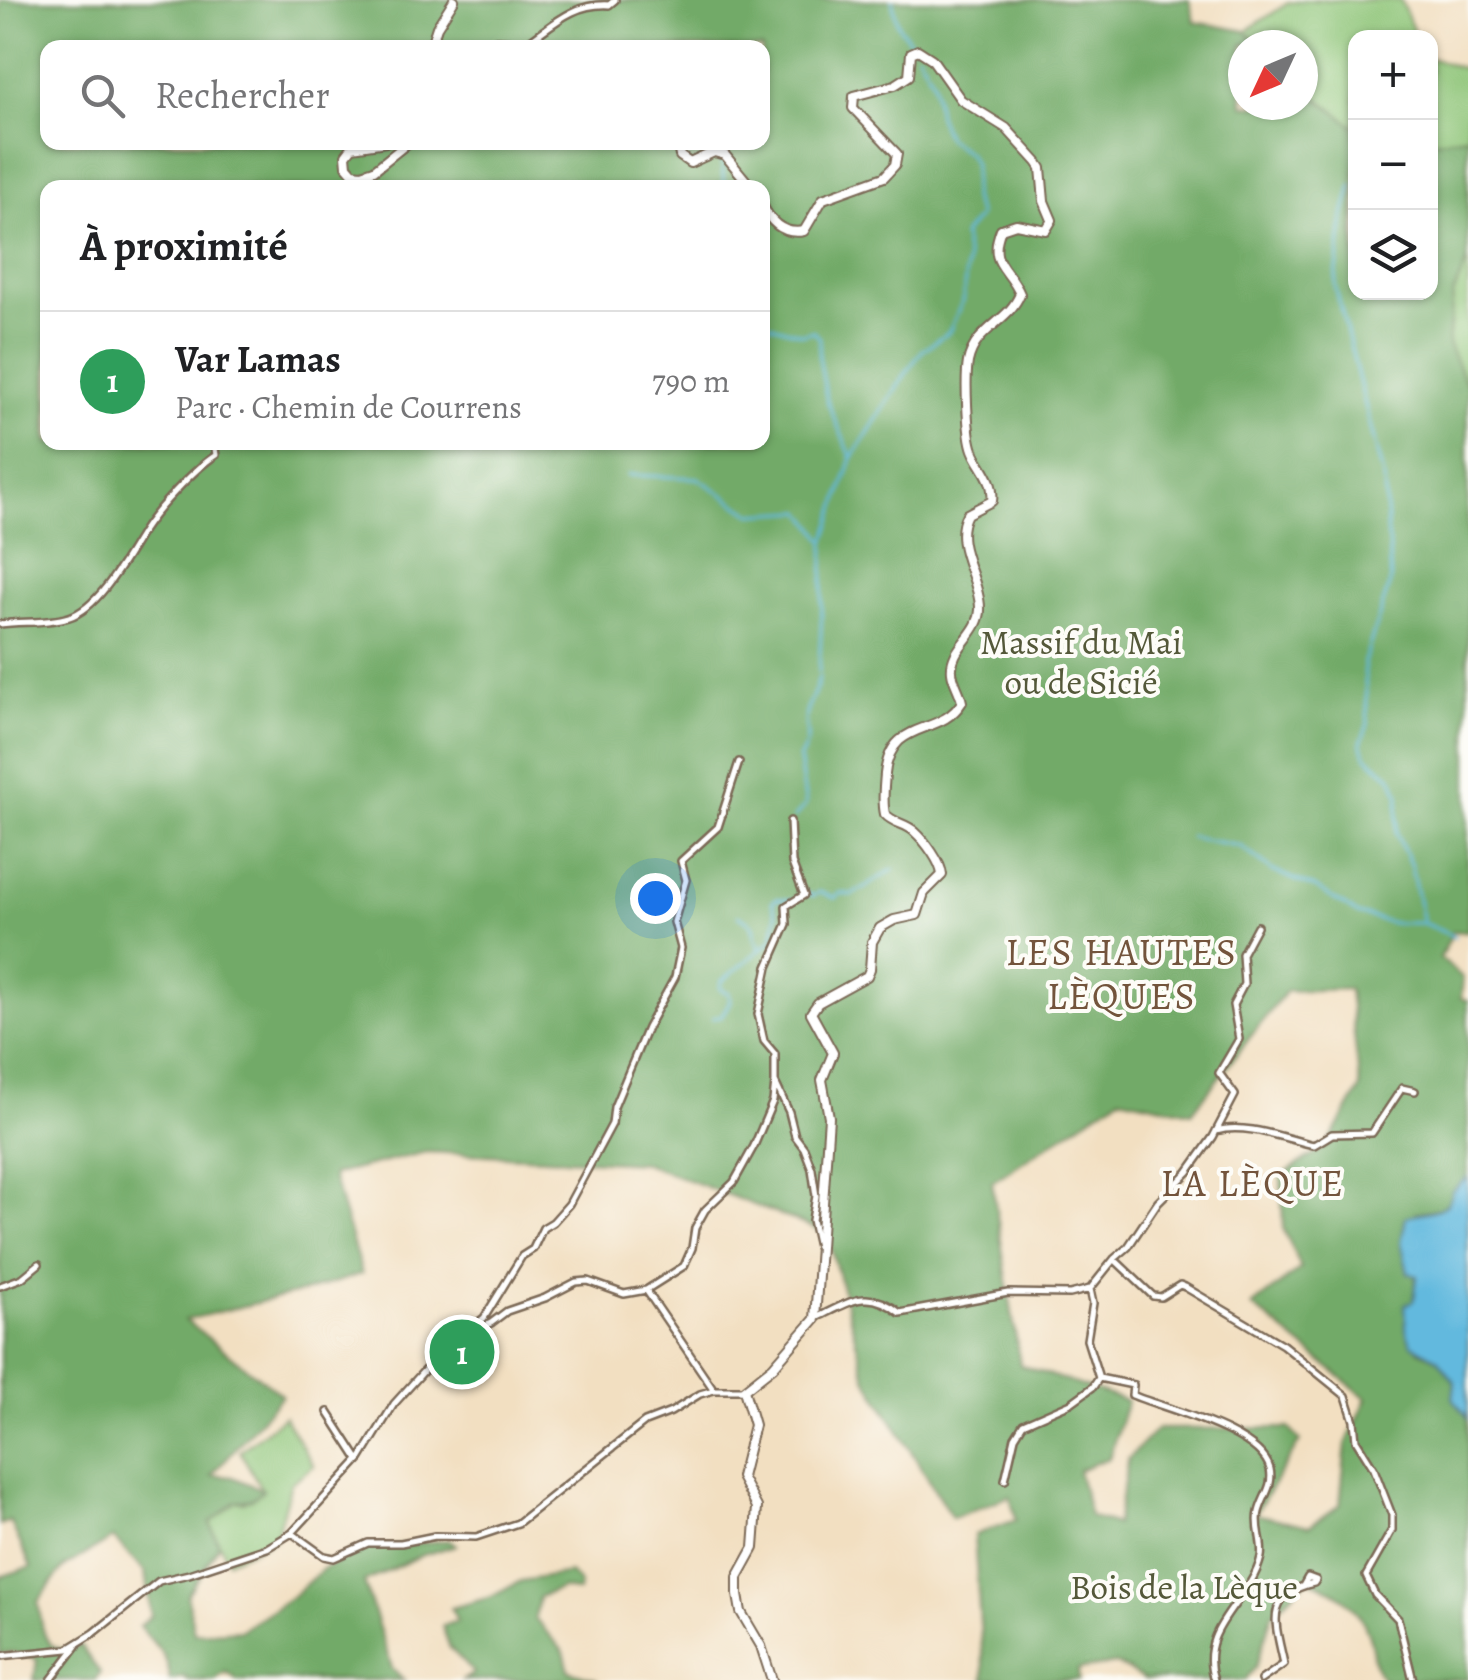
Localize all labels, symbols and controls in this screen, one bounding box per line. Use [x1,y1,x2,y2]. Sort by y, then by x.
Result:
north arrow [1228,30,1318,120]
map controls [1348,30,1438,300]
button: + [1348,30,1438,120]
search box [40,40,770,150]
icon: search [75,68,130,123]
text: Rechercher [155,69,330,121]
button: − [1348,120,1438,210]
button: layers [1348,210,1438,300]
text: À proximité [80,217,288,274]
text: Var Lamas [175,333,341,385]
text: 1 [107,359,118,403]
text: 790 m [652,359,730,403]
text: Parc · Chemin de Courrens [175,385,522,429]
park label: Massif du Mai ou de Sicié [980,618,1182,706]
your location [630,873,681,924]
district label: LES HAUTES LÈQUES [1006,926,1238,1022]
district label: LA LÈQUE [1161,1157,1345,1209]
pin: 1 [430,1314,494,1390]
park label: Bois de la Lèque [1070,1563,1298,1611]

